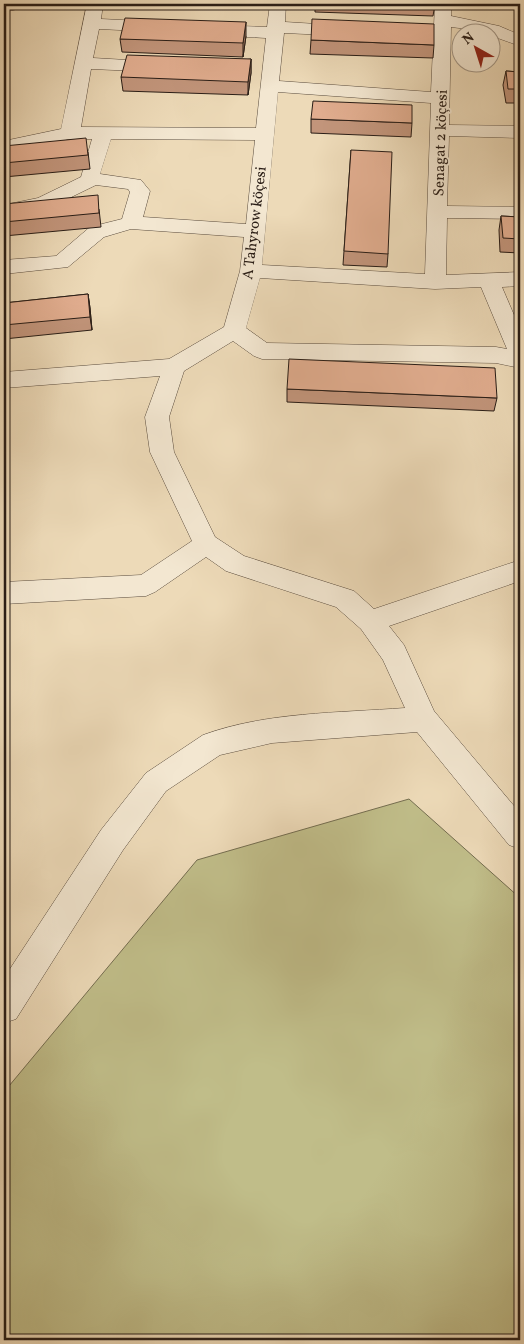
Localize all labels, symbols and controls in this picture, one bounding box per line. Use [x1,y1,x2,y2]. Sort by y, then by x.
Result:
north arrow [452,22,502,72]
text: N [459,28,479,50]
street label: Senagat 2 köçesi [429,89,454,197]
street label: A Tahyrow köçesi [238,165,273,281]

